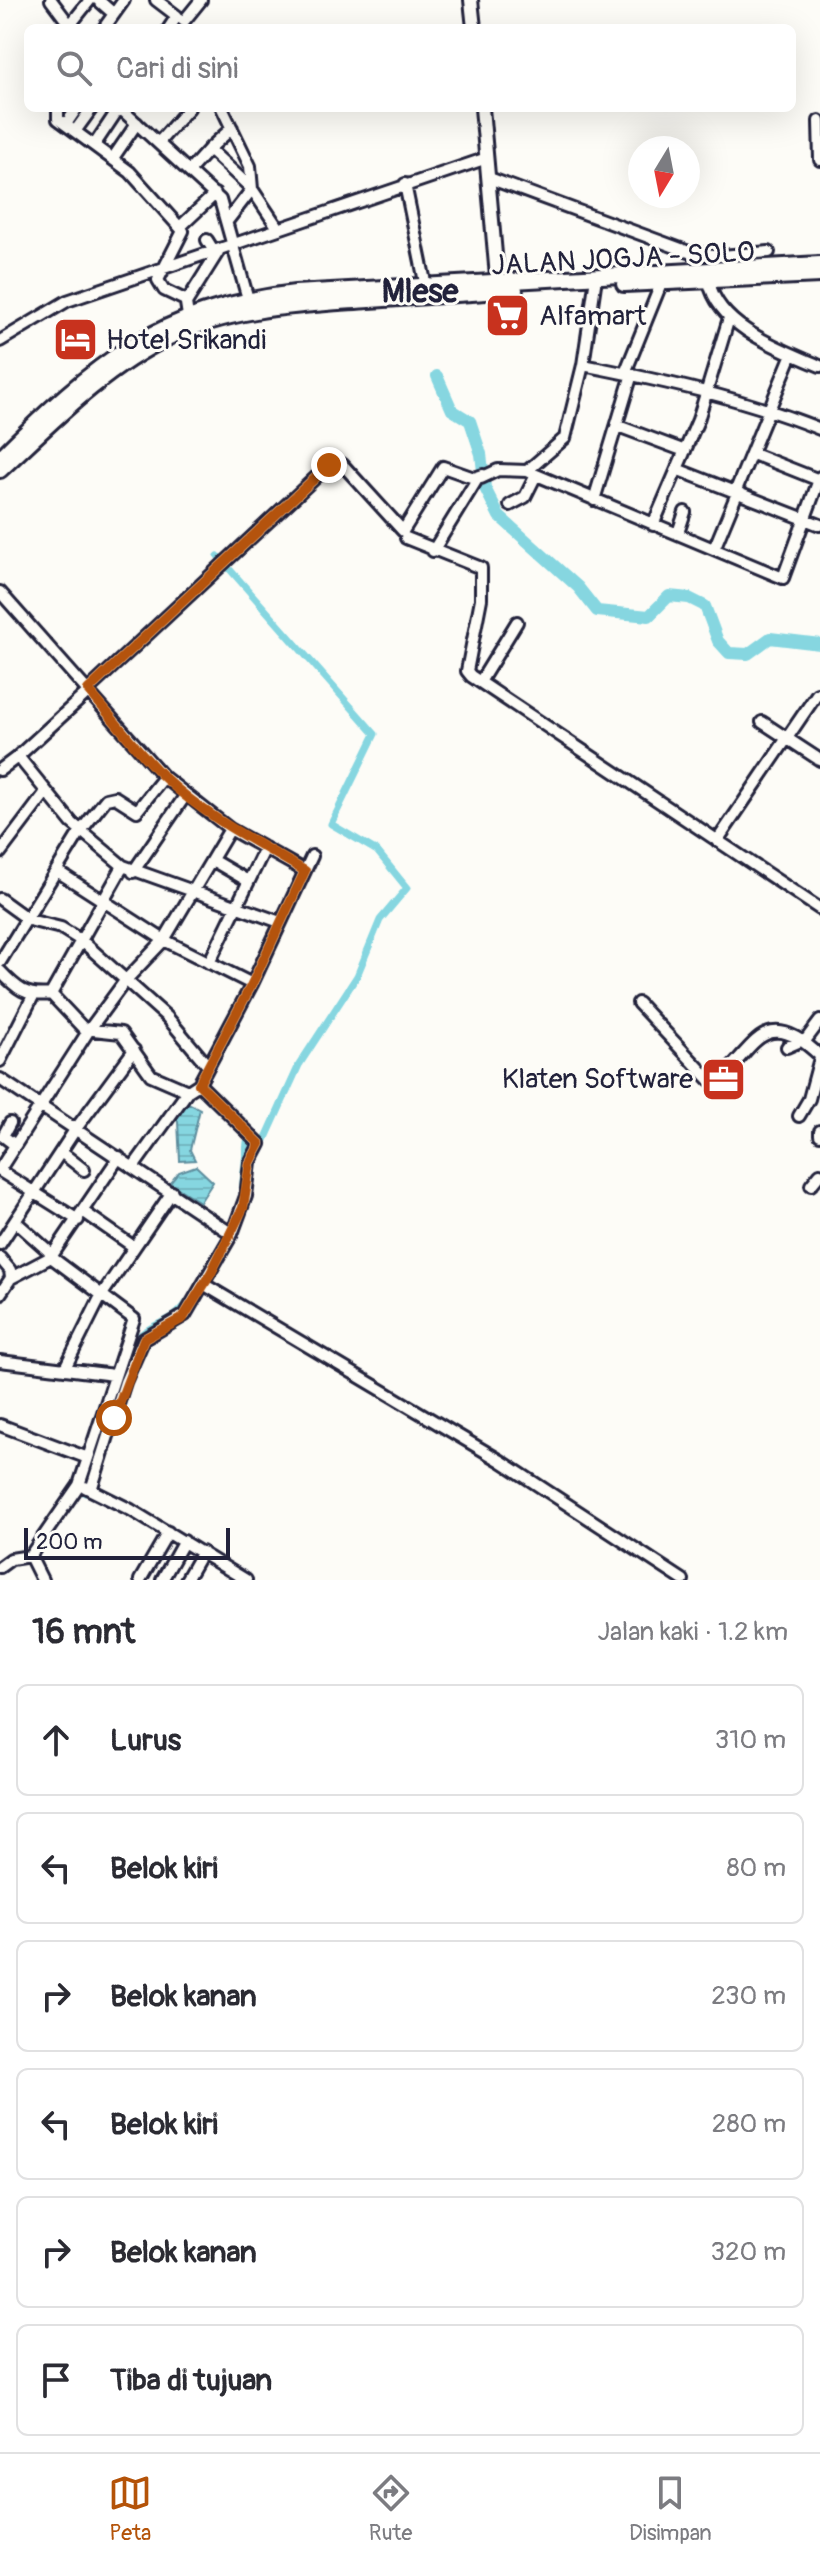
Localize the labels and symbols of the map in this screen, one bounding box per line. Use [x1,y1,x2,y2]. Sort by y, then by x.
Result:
north arrow [628,136,700,208]
street label: JALAN JOGJA - SOLO [490,235,756,283]
district label: Mlese [382,272,459,312]
supermarket icon: Alfamart [484,292,532,340]
place label: Alfamart [539,299,647,334]
hotel icon: Hotel Srikandi [51,316,99,364]
place label: Hotel Srikandi [106,323,266,358]
route end [311,447,347,483]
office icon: Klaten Software [700,1055,748,1103]
place label: Klaten Software [502,1062,693,1097]
route start [96,1400,132,1436]
scale bar [24,1524,230,1560]

